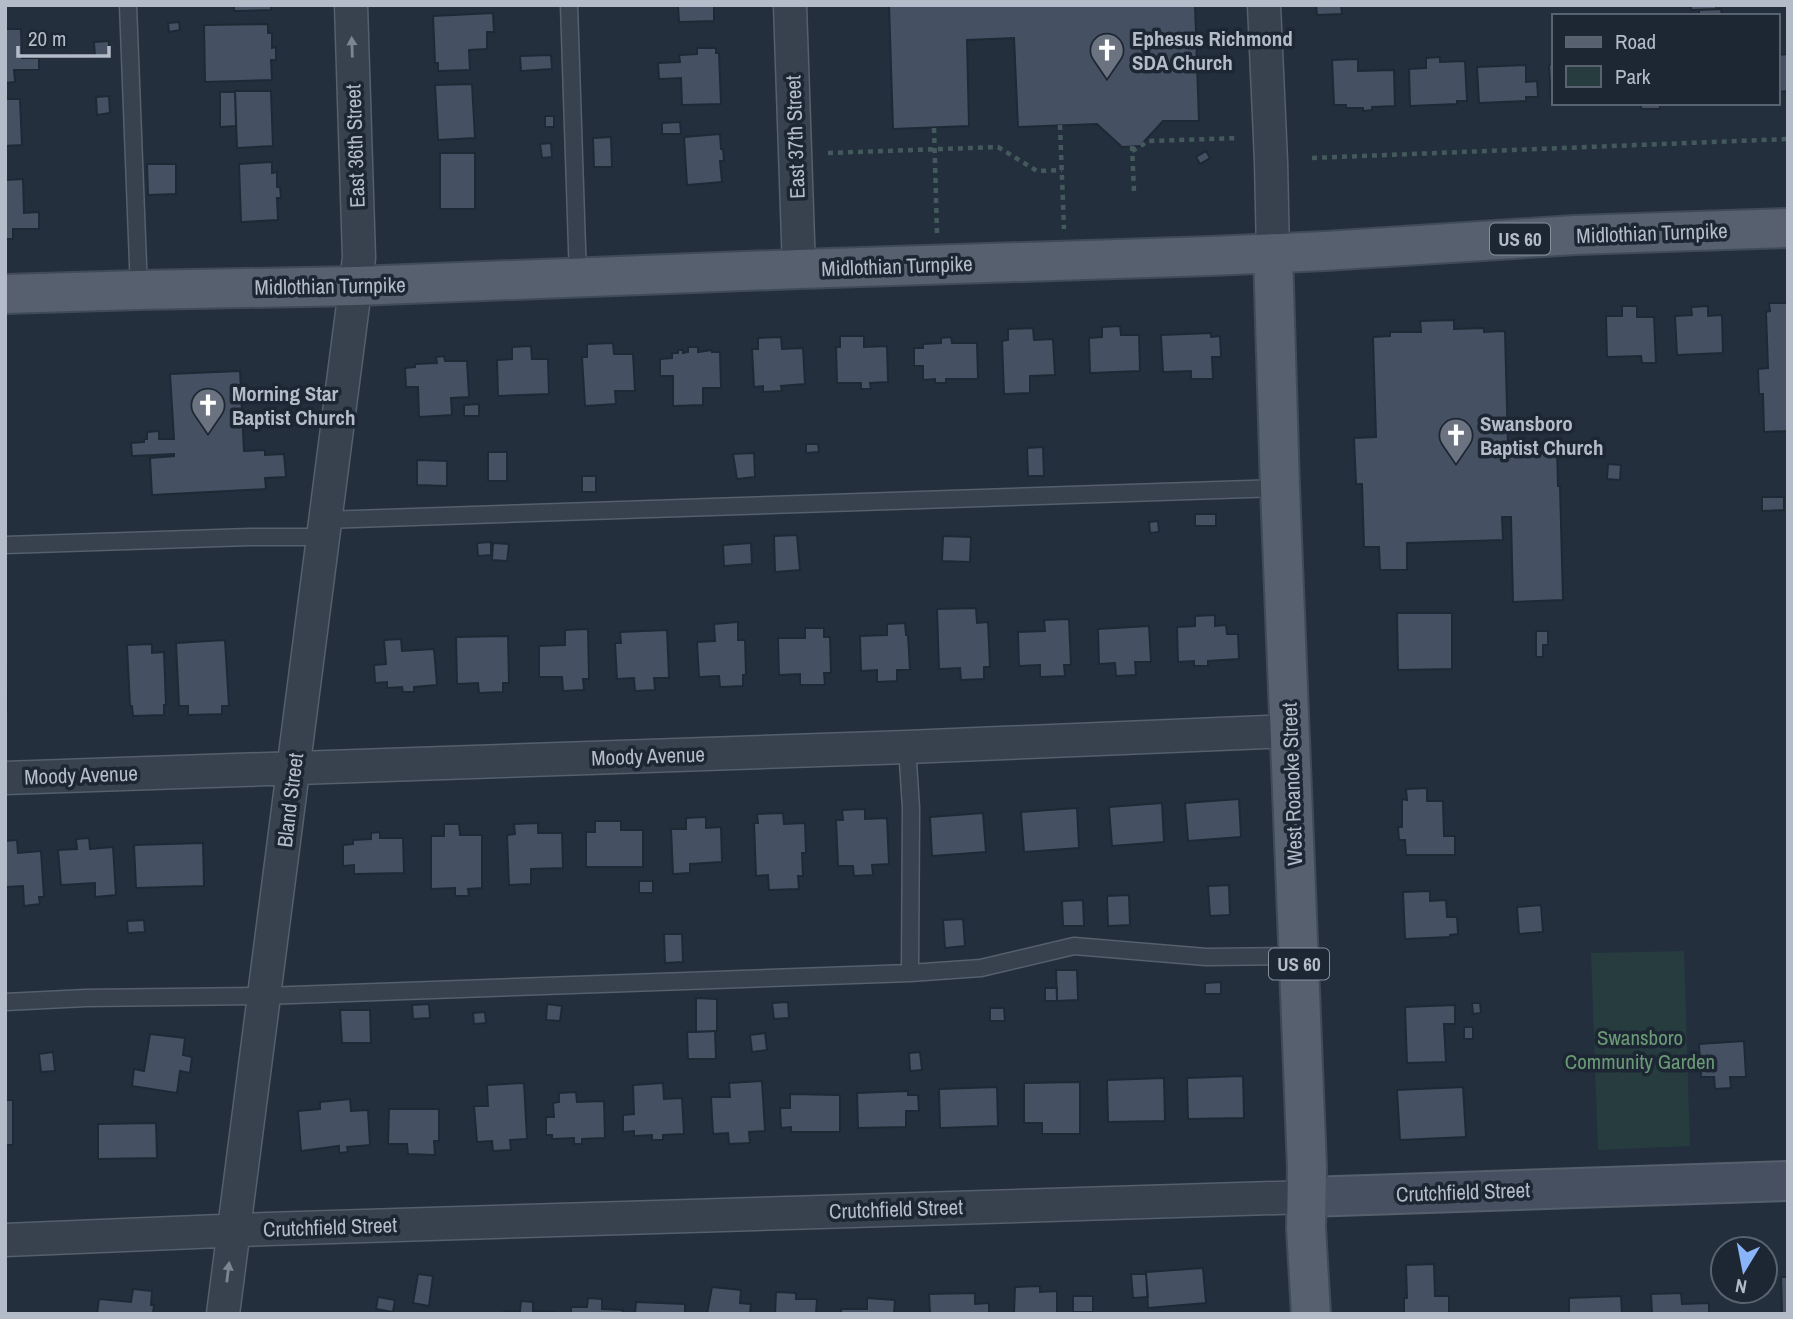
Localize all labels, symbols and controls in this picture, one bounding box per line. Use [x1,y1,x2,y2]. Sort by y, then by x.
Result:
scale bar [18,14,108,58]
legend [1552,14,1779,105]
text: 20 m [28,24,66,53]
place label: Ephesus Richmond SDA Church [1132,24,1293,77]
text: Road [1615,27,1656,56]
church icon: Ephesus Richmond SDA Church [1088,31,1126,80]
one-way arrow [346,36,358,58]
text: Park [1615,62,1651,91]
street label: East 37th Street [778,75,812,199]
street label: East 36th Street [338,84,372,208]
street label: Midlothian Turnpike [1576,216,1728,250]
road number: US 60 [1490,224,1550,255]
street label: Midlothian Turnpike [821,249,973,283]
street label: Midlothian Turnpike [254,270,406,302]
place label: Morning Star Baptist Church [232,379,355,432]
church icon: Morning Star Baptist Church [189,386,227,435]
place label: Swansboro Baptist Church [1480,409,1603,462]
church icon: Swansboro Baptist Church [1437,416,1475,465]
street label: West Roanoke Street [1275,702,1309,866]
street label: Moody Avenue [591,740,705,772]
street label: Bland Street [270,751,310,849]
street label: Moody Avenue [24,759,138,791]
road number: US 60 [1269,948,1329,980]
park label: Swansboro Community Garden [1565,1023,1715,1076]
street label: Crutchfield Street [1396,1175,1531,1209]
street label: Crutchfield Street [829,1192,964,1226]
street label: Crutchfield Street [263,1210,398,1244]
north arrow [1709,1235,1779,1305]
one-way arrow [223,1261,234,1283]
text: N [1733,1273,1749,1301]

